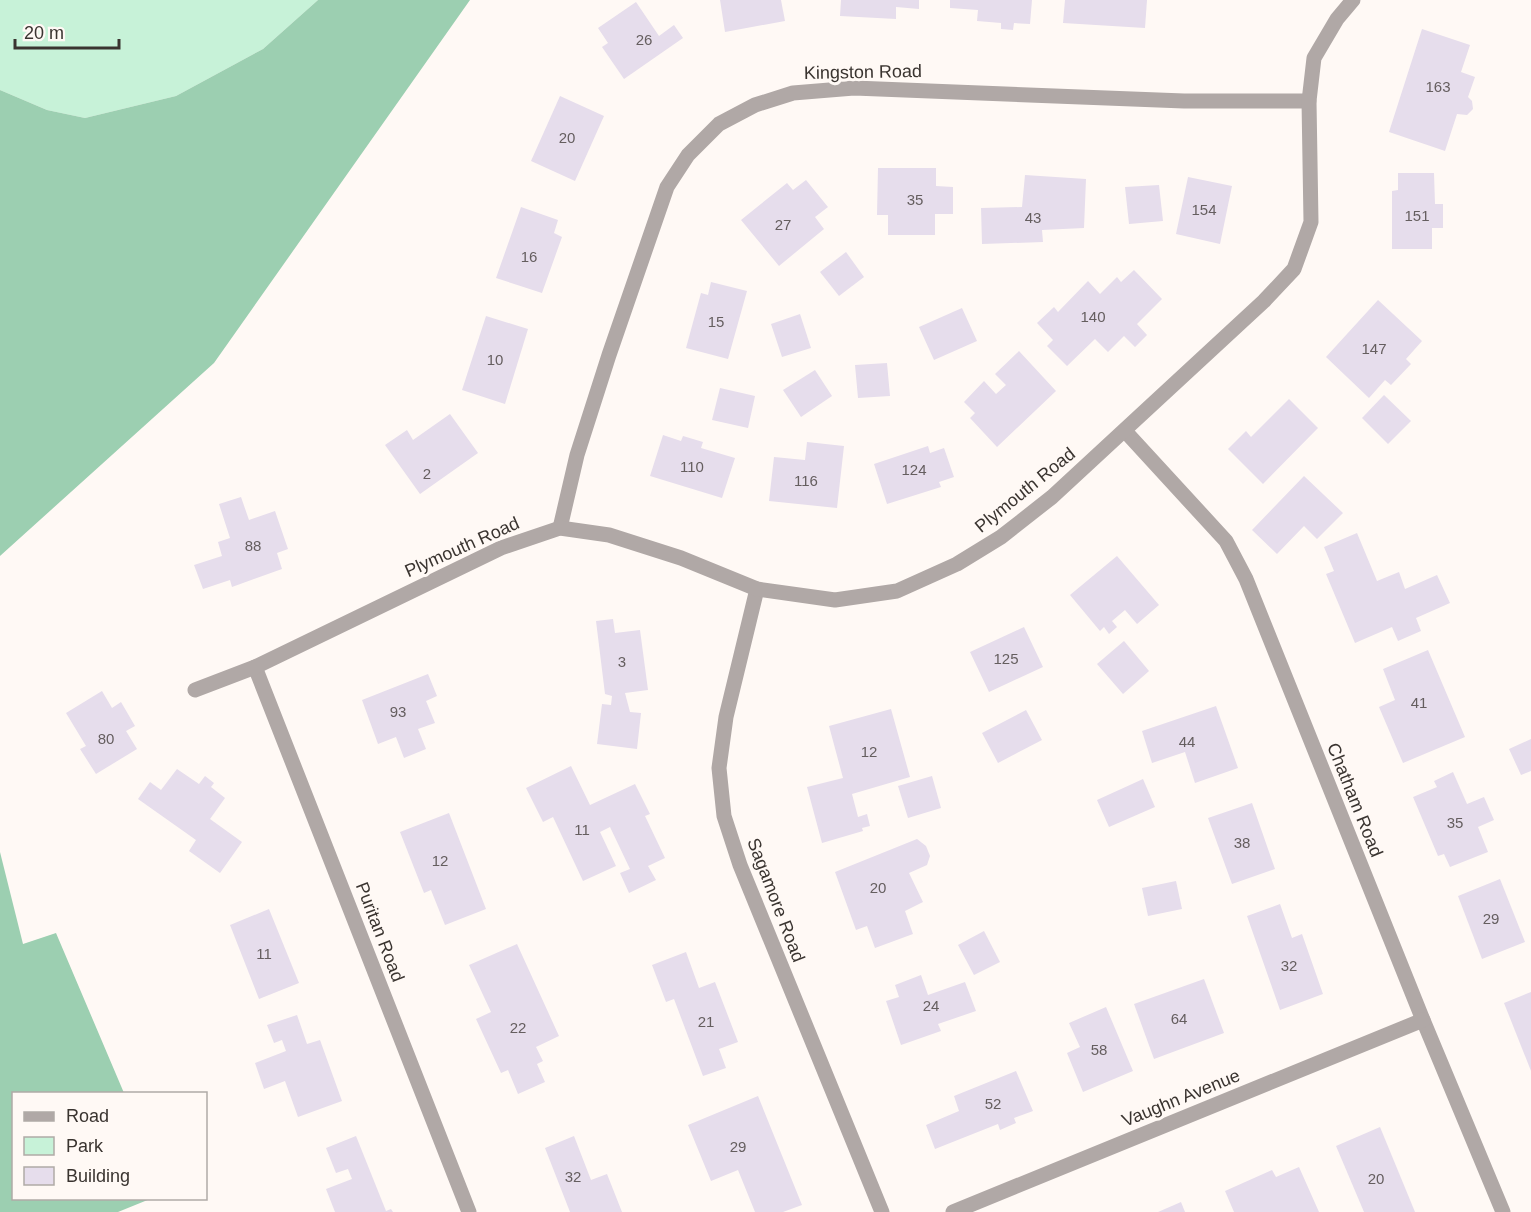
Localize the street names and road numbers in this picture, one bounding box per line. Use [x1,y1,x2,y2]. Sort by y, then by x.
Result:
street label: Kingston Road [804,61,922,83]
street label: Plymouth Road [971,444,1079,536]
street label: Plymouth Road [402,513,522,581]
street label: Chatham Road [1323,740,1387,860]
street label: Sagamore Road [743,835,809,965]
street label: Puritan Road [352,879,408,985]
street label: Vaughn Avenue [1119,1065,1243,1131]

